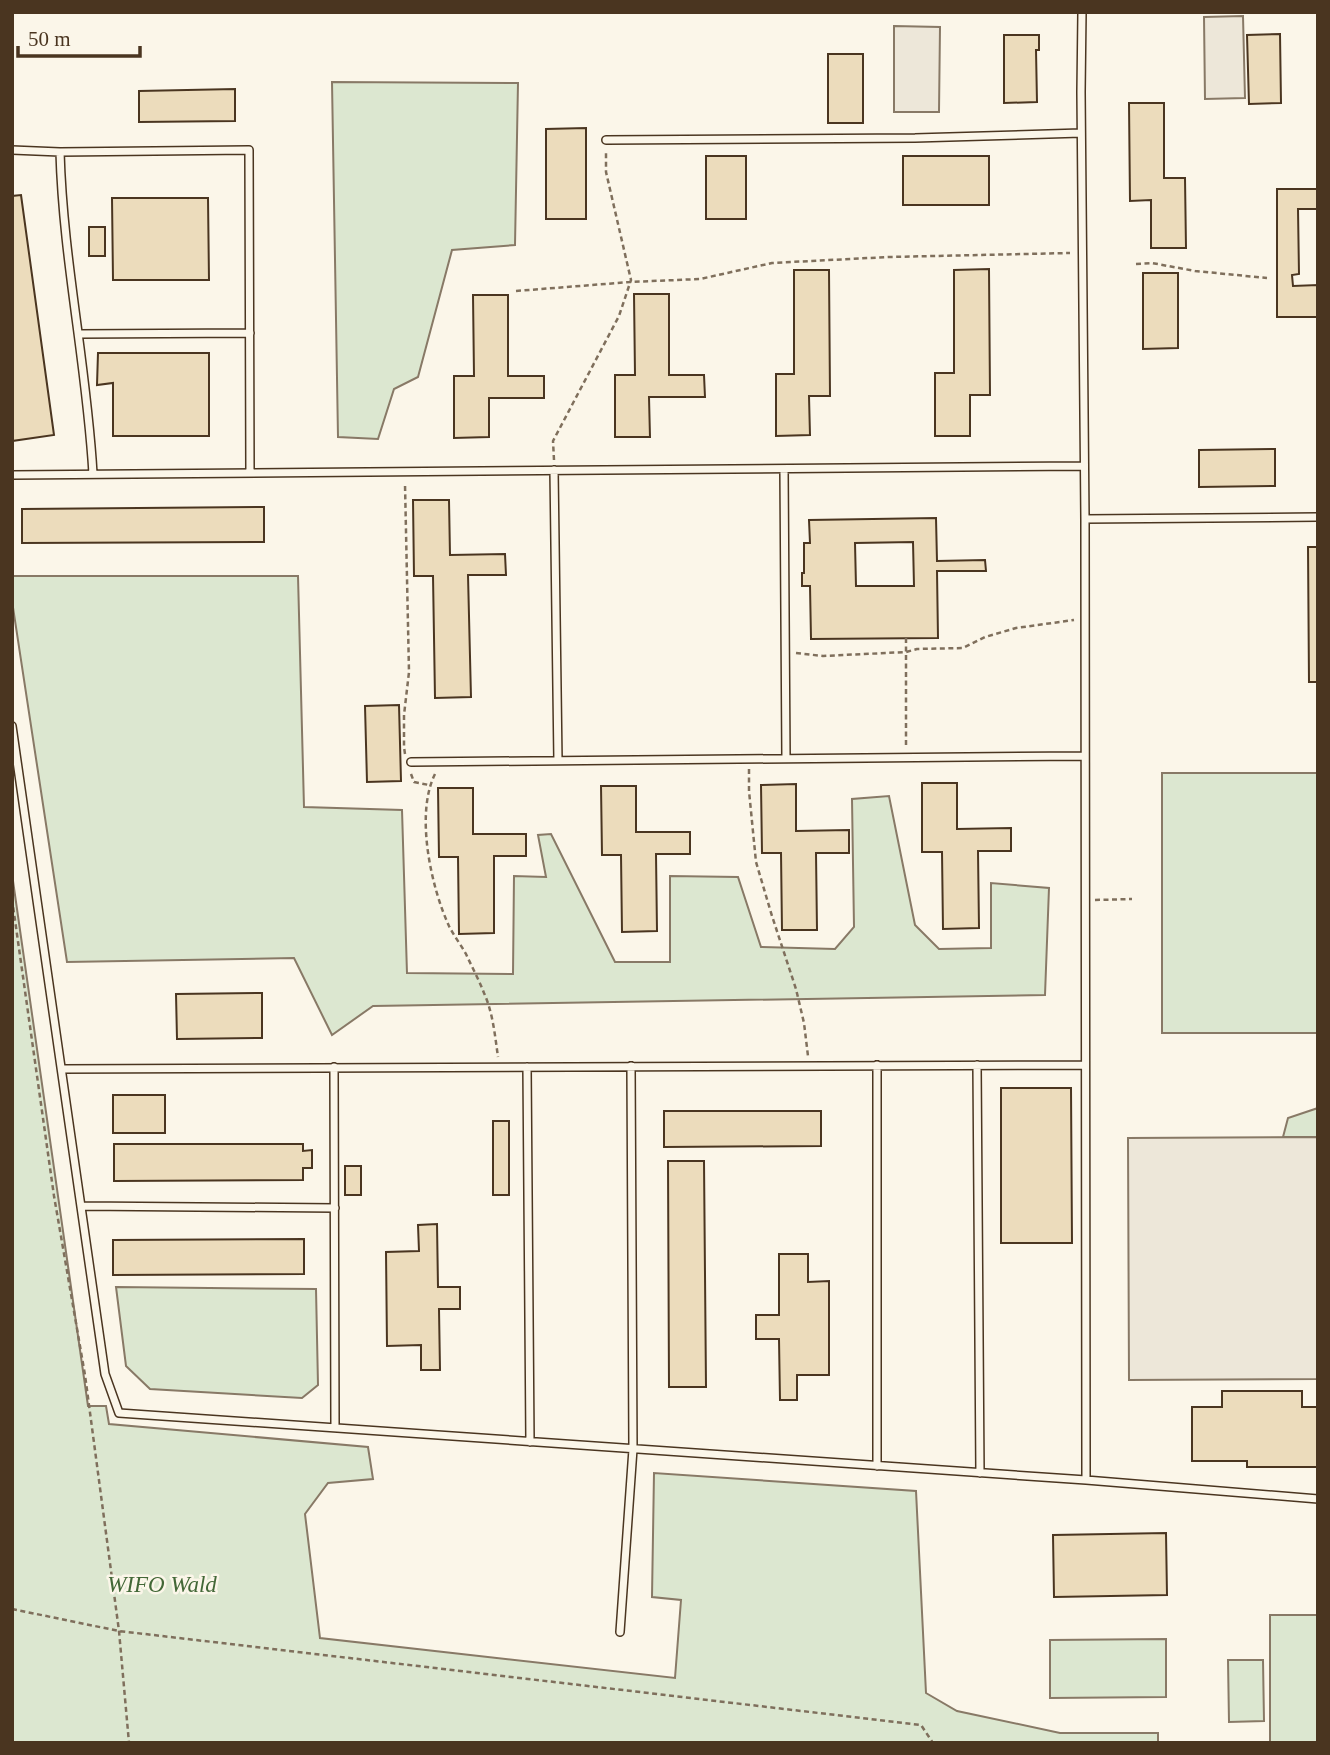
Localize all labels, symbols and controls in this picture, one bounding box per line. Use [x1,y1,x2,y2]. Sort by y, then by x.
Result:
scale bar [18,14,140,58]
text: 50 m [28,27,71,51]
park label: WIFO Wald [107,1572,217,1597]

